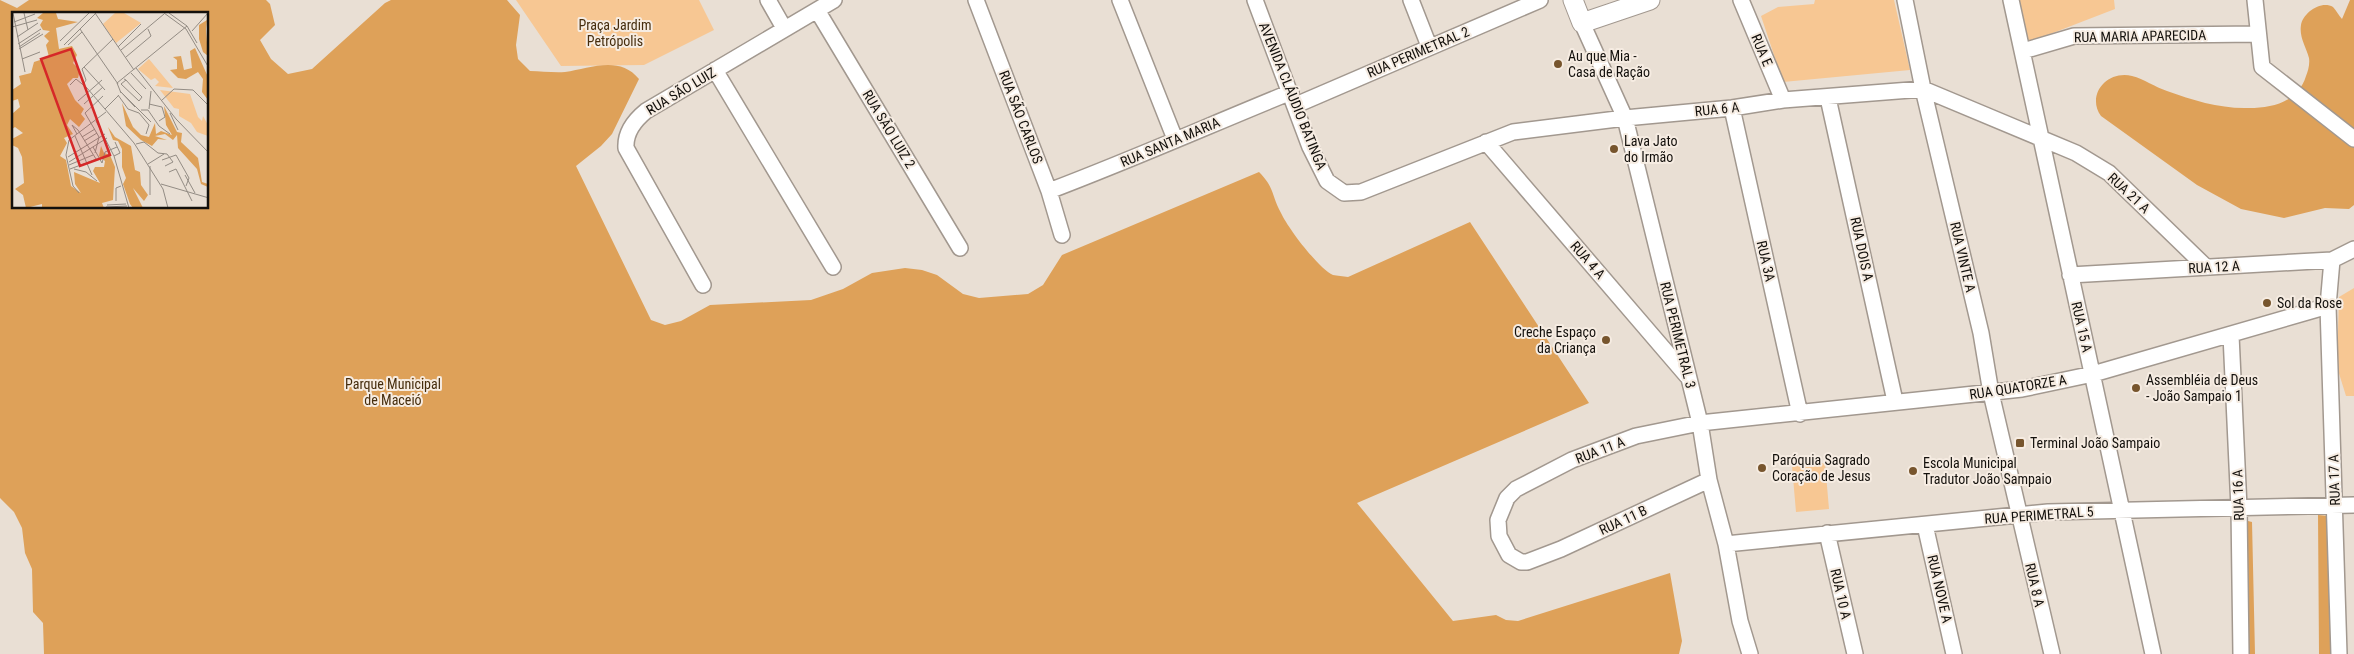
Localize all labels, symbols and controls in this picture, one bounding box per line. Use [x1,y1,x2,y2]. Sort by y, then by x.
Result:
inset map [12,12,209,209]
park label: Praça Jardim Petrópolis [578,17,652,49]
street label: AVENIDA CLÁUDIO BATINGA [1256,19,1331,172]
street label: RUA PERIMETRAL 2 [1365,23,1472,81]
street label: RUA MARIA APARECIDA [2074,27,2206,45]
street label: RUA E [1748,32,1776,69]
place label: Au que Mia - Casa de Ração [1568,48,1650,80]
marker: Au que Mia - Casa de Ração [1552,58,1564,70]
street label: RUA SÃO LUIZ [643,63,719,118]
street label: RUA SÃO CARLOS [996,68,1047,166]
street label: RUA SÃO LUIZ 2 [859,86,920,171]
street label: RUA 6 A [1694,99,1740,119]
street label: RUA SANTA MARIA [1118,114,1222,170]
place label: Lava Jato do Irmão [1624,133,1678,165]
marker: Lava Jato do Irmão [1608,143,1620,155]
street label: RUA 21 A [2105,170,2153,216]
street label: RUA DOIS A [1847,216,1877,282]
street label: RUA VINTE A [1947,220,1979,294]
street label: RUA 4 A [1567,238,1609,282]
street label: RUA 3A [1754,239,1778,283]
street label: RUA 12 A [2188,258,2240,276]
street label: RUA PERIMETRAL 3 [1657,280,1699,390]
place label: Sol da Rose [2277,295,2342,311]
marker: Sol da Rose [2261,297,2273,309]
street label: RUA 15 A [2068,300,2096,354]
place label: Creche Espaço da Criança [1514,324,1596,356]
marker: Creche Espaço da Criança [1600,334,1612,346]
street label: RUA QUATORZE A [1968,371,2068,403]
place label: Assembléia de Deus - João Sampaio 1 [2146,372,2258,404]
park label: Parque Municipal de Maceió [345,376,441,408]
marker: Assembléia de Deus - João Sampaio 1 [2130,382,2142,394]
street label: RUA 11 A [1573,433,1627,467]
place label: Terminal João Sampaio [2030,435,2160,451]
marker: Terminal João Sampaio [2014,437,2026,449]
place label: Paróquia Sagrado Coração de Jesus [1772,452,1871,484]
street label: RUA 17 A [2325,454,2343,506]
place label: Escola Municipal Tradutor João Sampaio [1923,455,2052,487]
marker: Paróquia Sagrado Coração de Jesus [1756,462,1768,474]
marker: Escola Municipal Tradutor João Sampaio [1907,465,1919,477]
street label: RUA 16 A [2229,469,2247,521]
street label: RUA 11 B [1596,502,1650,538]
street label: RUA PERIMETRAL 5 [1984,503,2094,527]
street label: RUA NOVE A [1924,553,1956,625]
street label: RUA 8 A [2022,561,2048,609]
street label: RUA 10 A [1827,567,1855,621]

